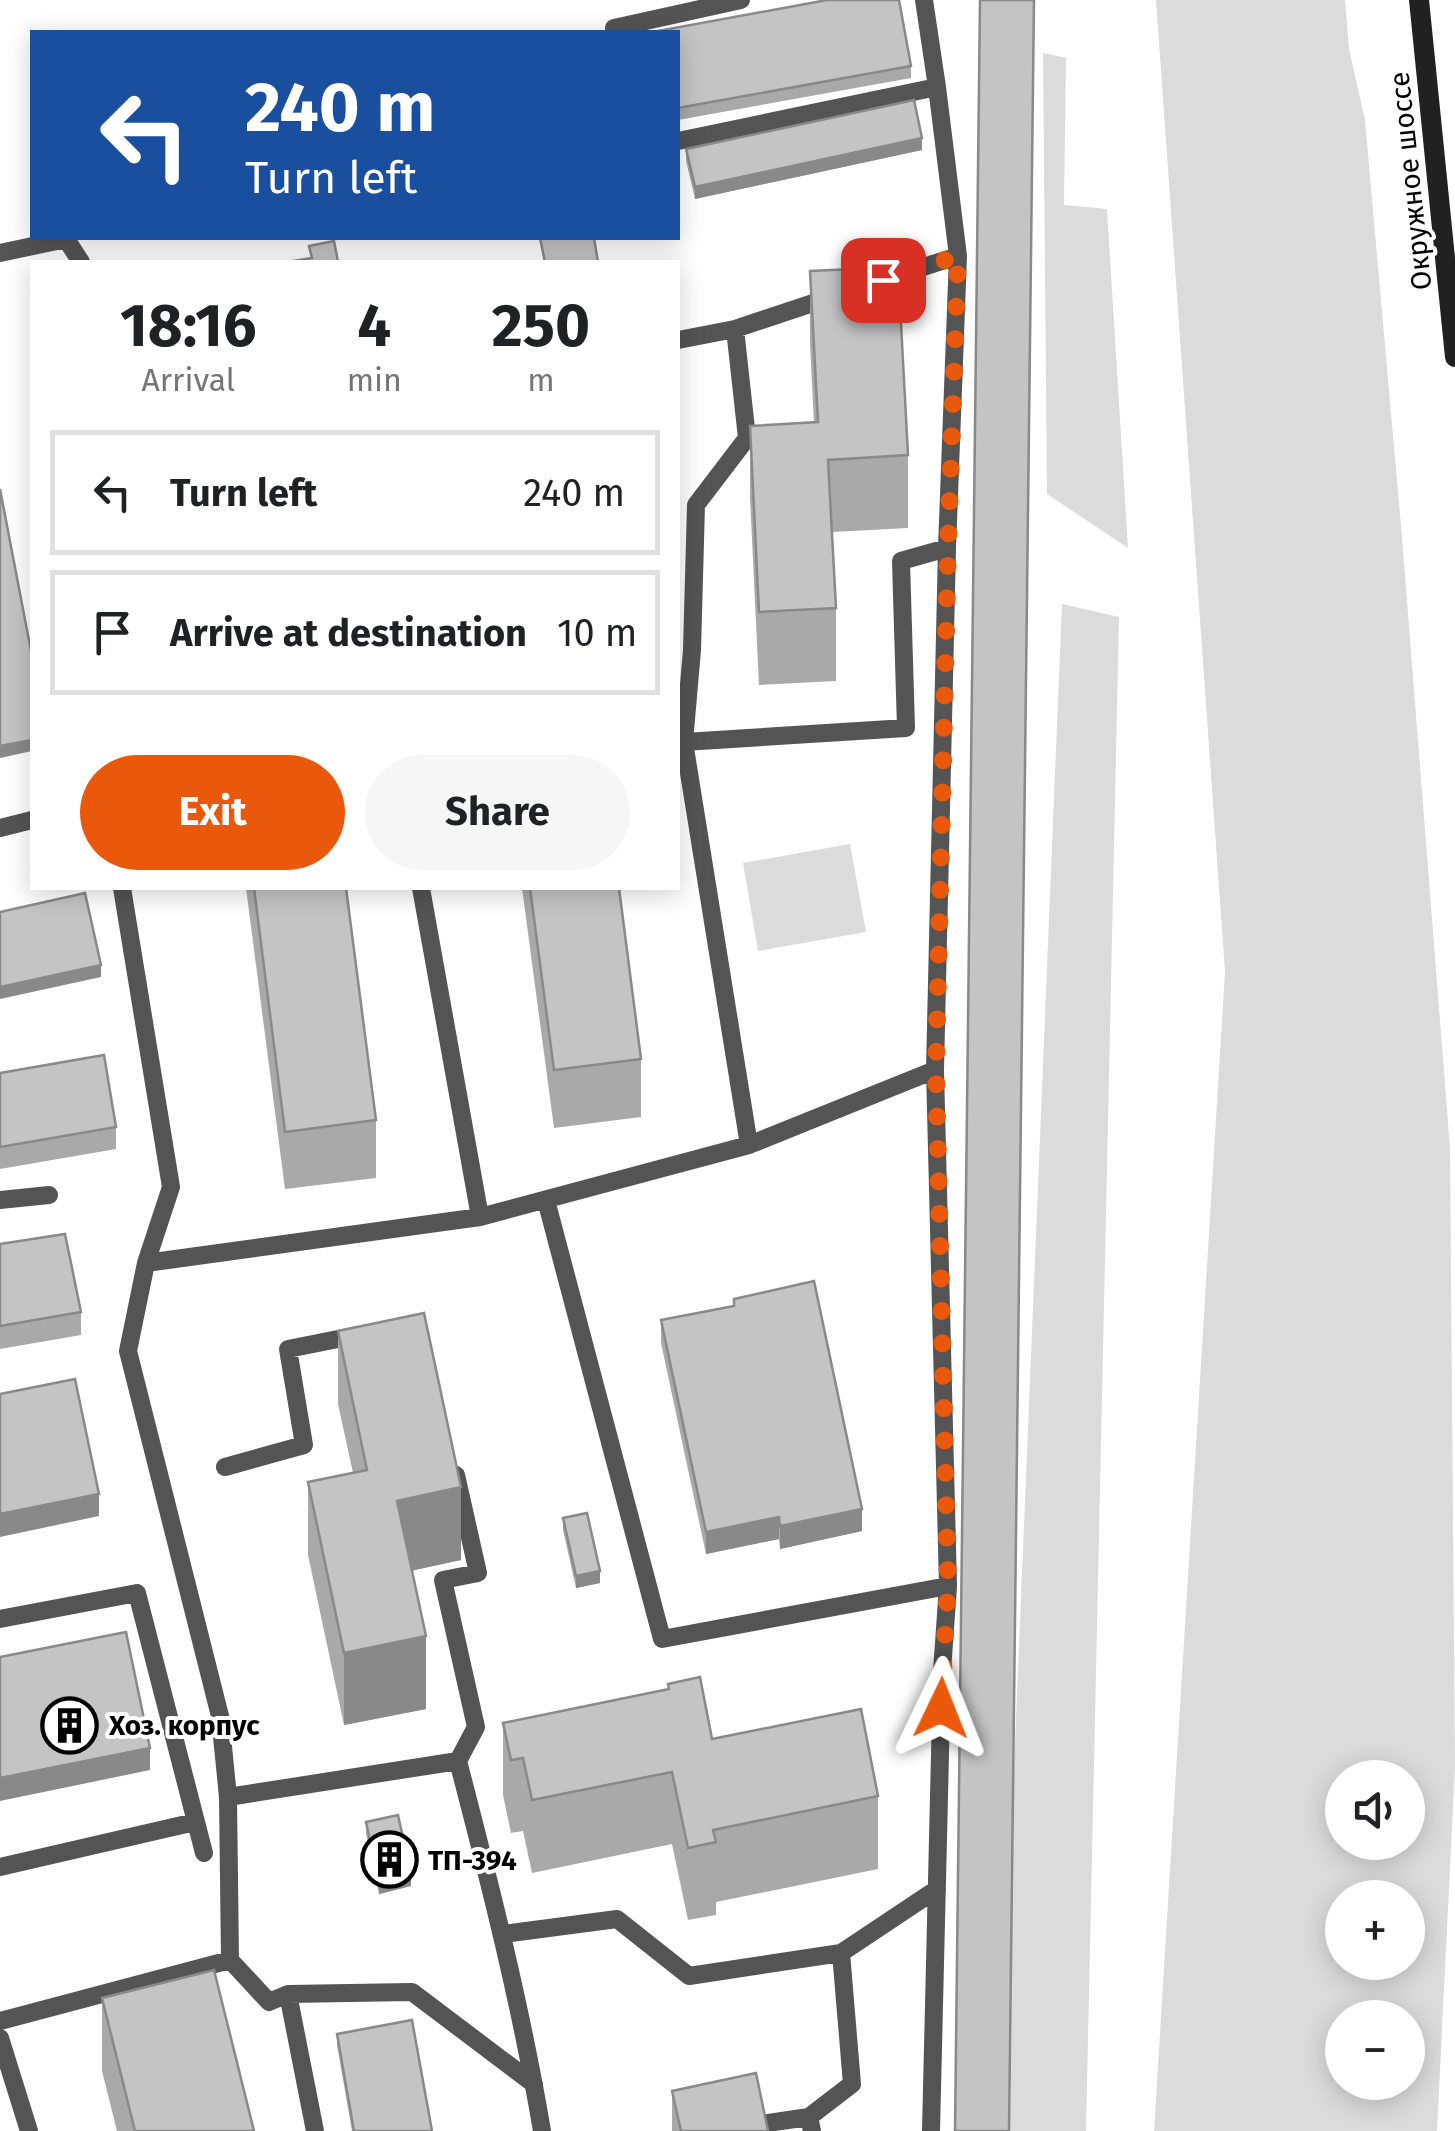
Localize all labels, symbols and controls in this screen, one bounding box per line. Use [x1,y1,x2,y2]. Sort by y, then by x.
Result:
text: 240 m [245,66,435,150]
icon: left [80,70,210,200]
street label: Окружное шоссе [1383,70,1438,292]
text: Turn left [245,151,417,205]
pin [841,238,926,323]
icon: arrive [856,253,911,308]
text: 18:16 [120,290,257,362]
text: 4 [357,290,391,362]
text: 250 [492,290,590,362]
text: Arrival [141,361,235,399]
text: min [347,361,402,399]
text: m [527,361,555,399]
icon: left [85,465,140,520]
text: Turn left [170,470,317,516]
text: 240 m [523,470,625,516]
icon: arrive [85,605,140,660]
text: Arrive at destination [170,610,527,656]
text: 10 m [557,610,637,656]
button: Exit [80,755,345,870]
button: Share [365,755,630,870]
position arrow [889,1656,993,1760]
building icon: Хоз. корпус [40,1695,100,1755]
place label: Хоз. корпус [108,1709,260,1742]
map controls [1325,1760,1425,2100]
button: sound [1325,1760,1425,1860]
building icon: ТП-394 [359,1830,419,1890]
place label: ТП-394 [428,1844,517,1877]
button: + [1325,1880,1425,1980]
button: − [1325,2000,1425,2100]

